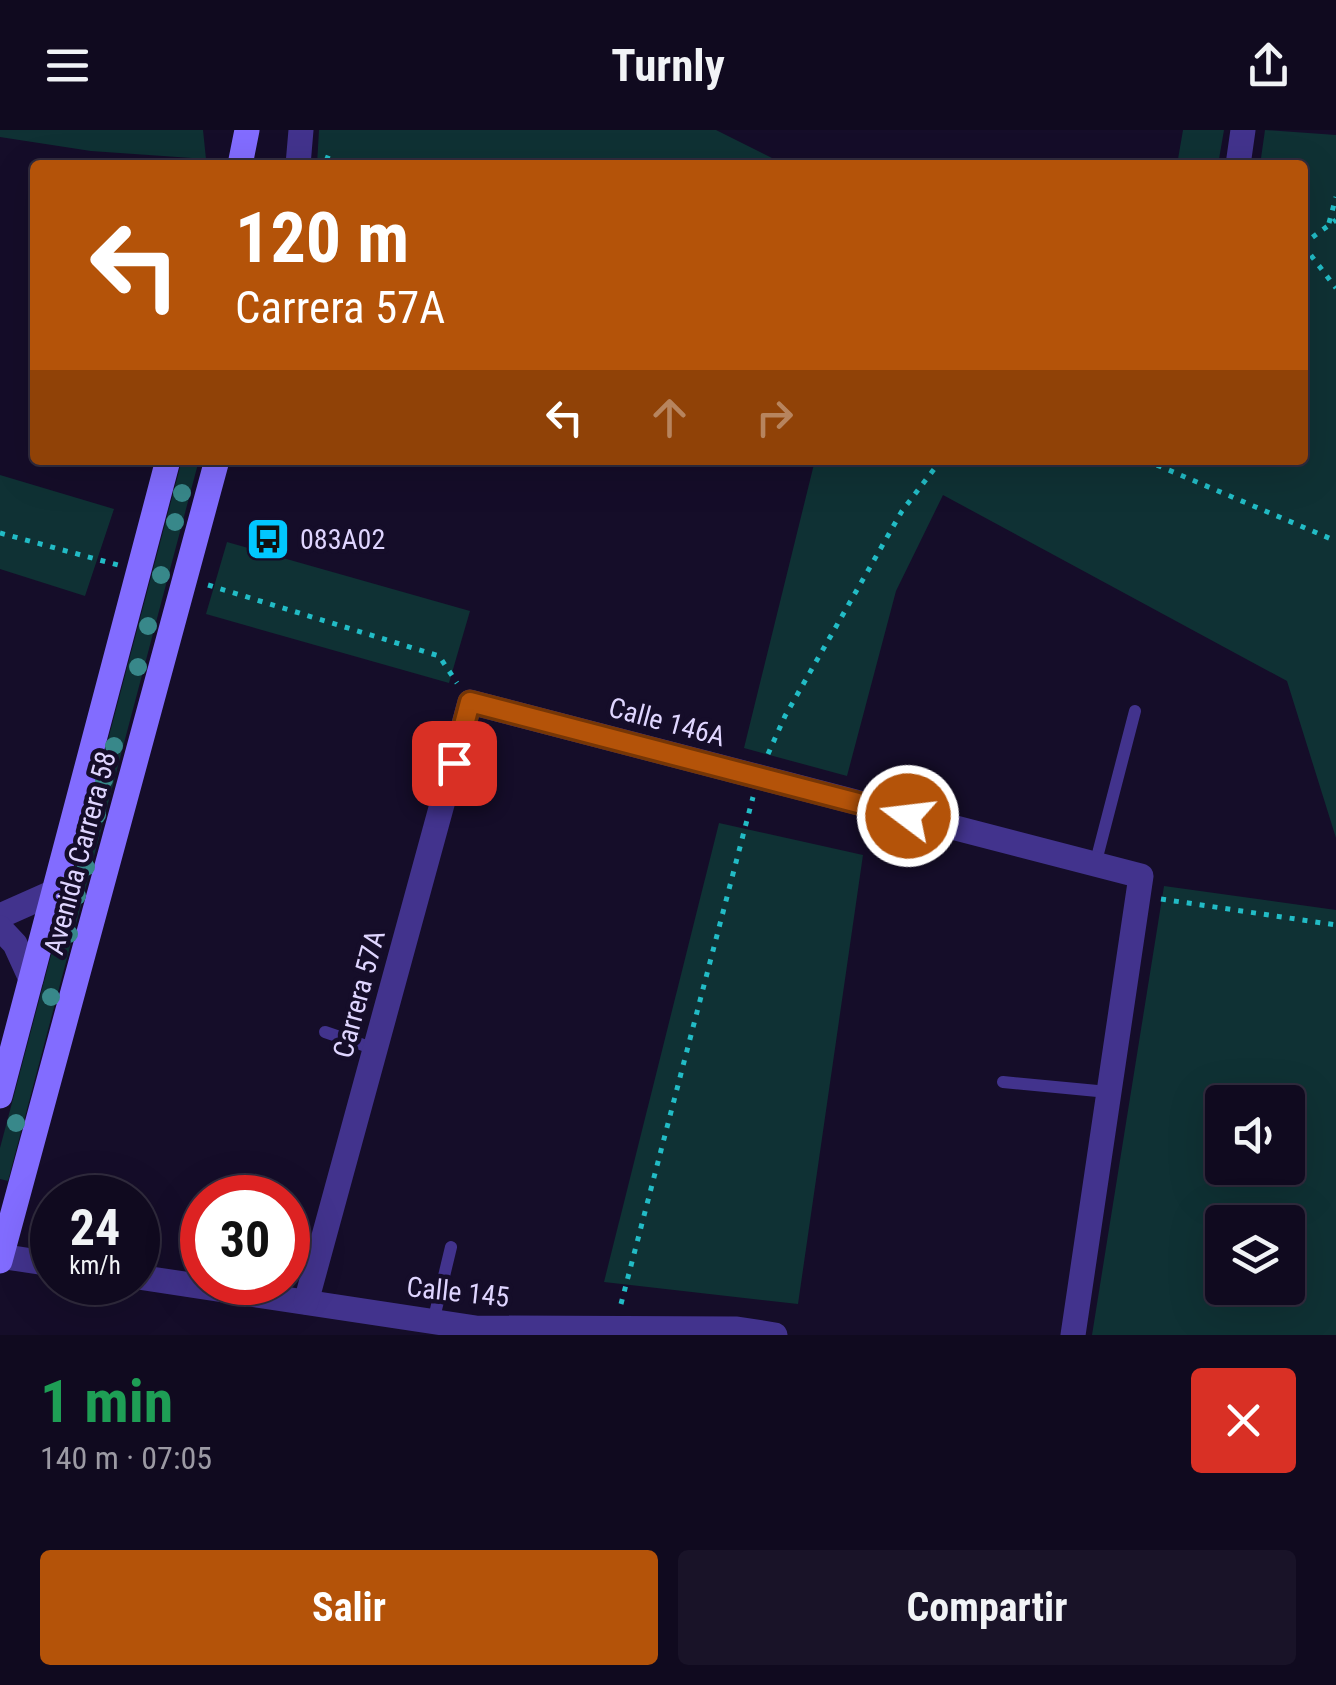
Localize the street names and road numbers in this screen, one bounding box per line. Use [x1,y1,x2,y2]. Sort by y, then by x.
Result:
street label: Calle 146A [605,691,729,753]
street label: Avenida Carrera 58 [37,748,123,958]
street label: Carrera 57A [326,927,392,1061]
street label: Calle 145 [405,1270,511,1314]

